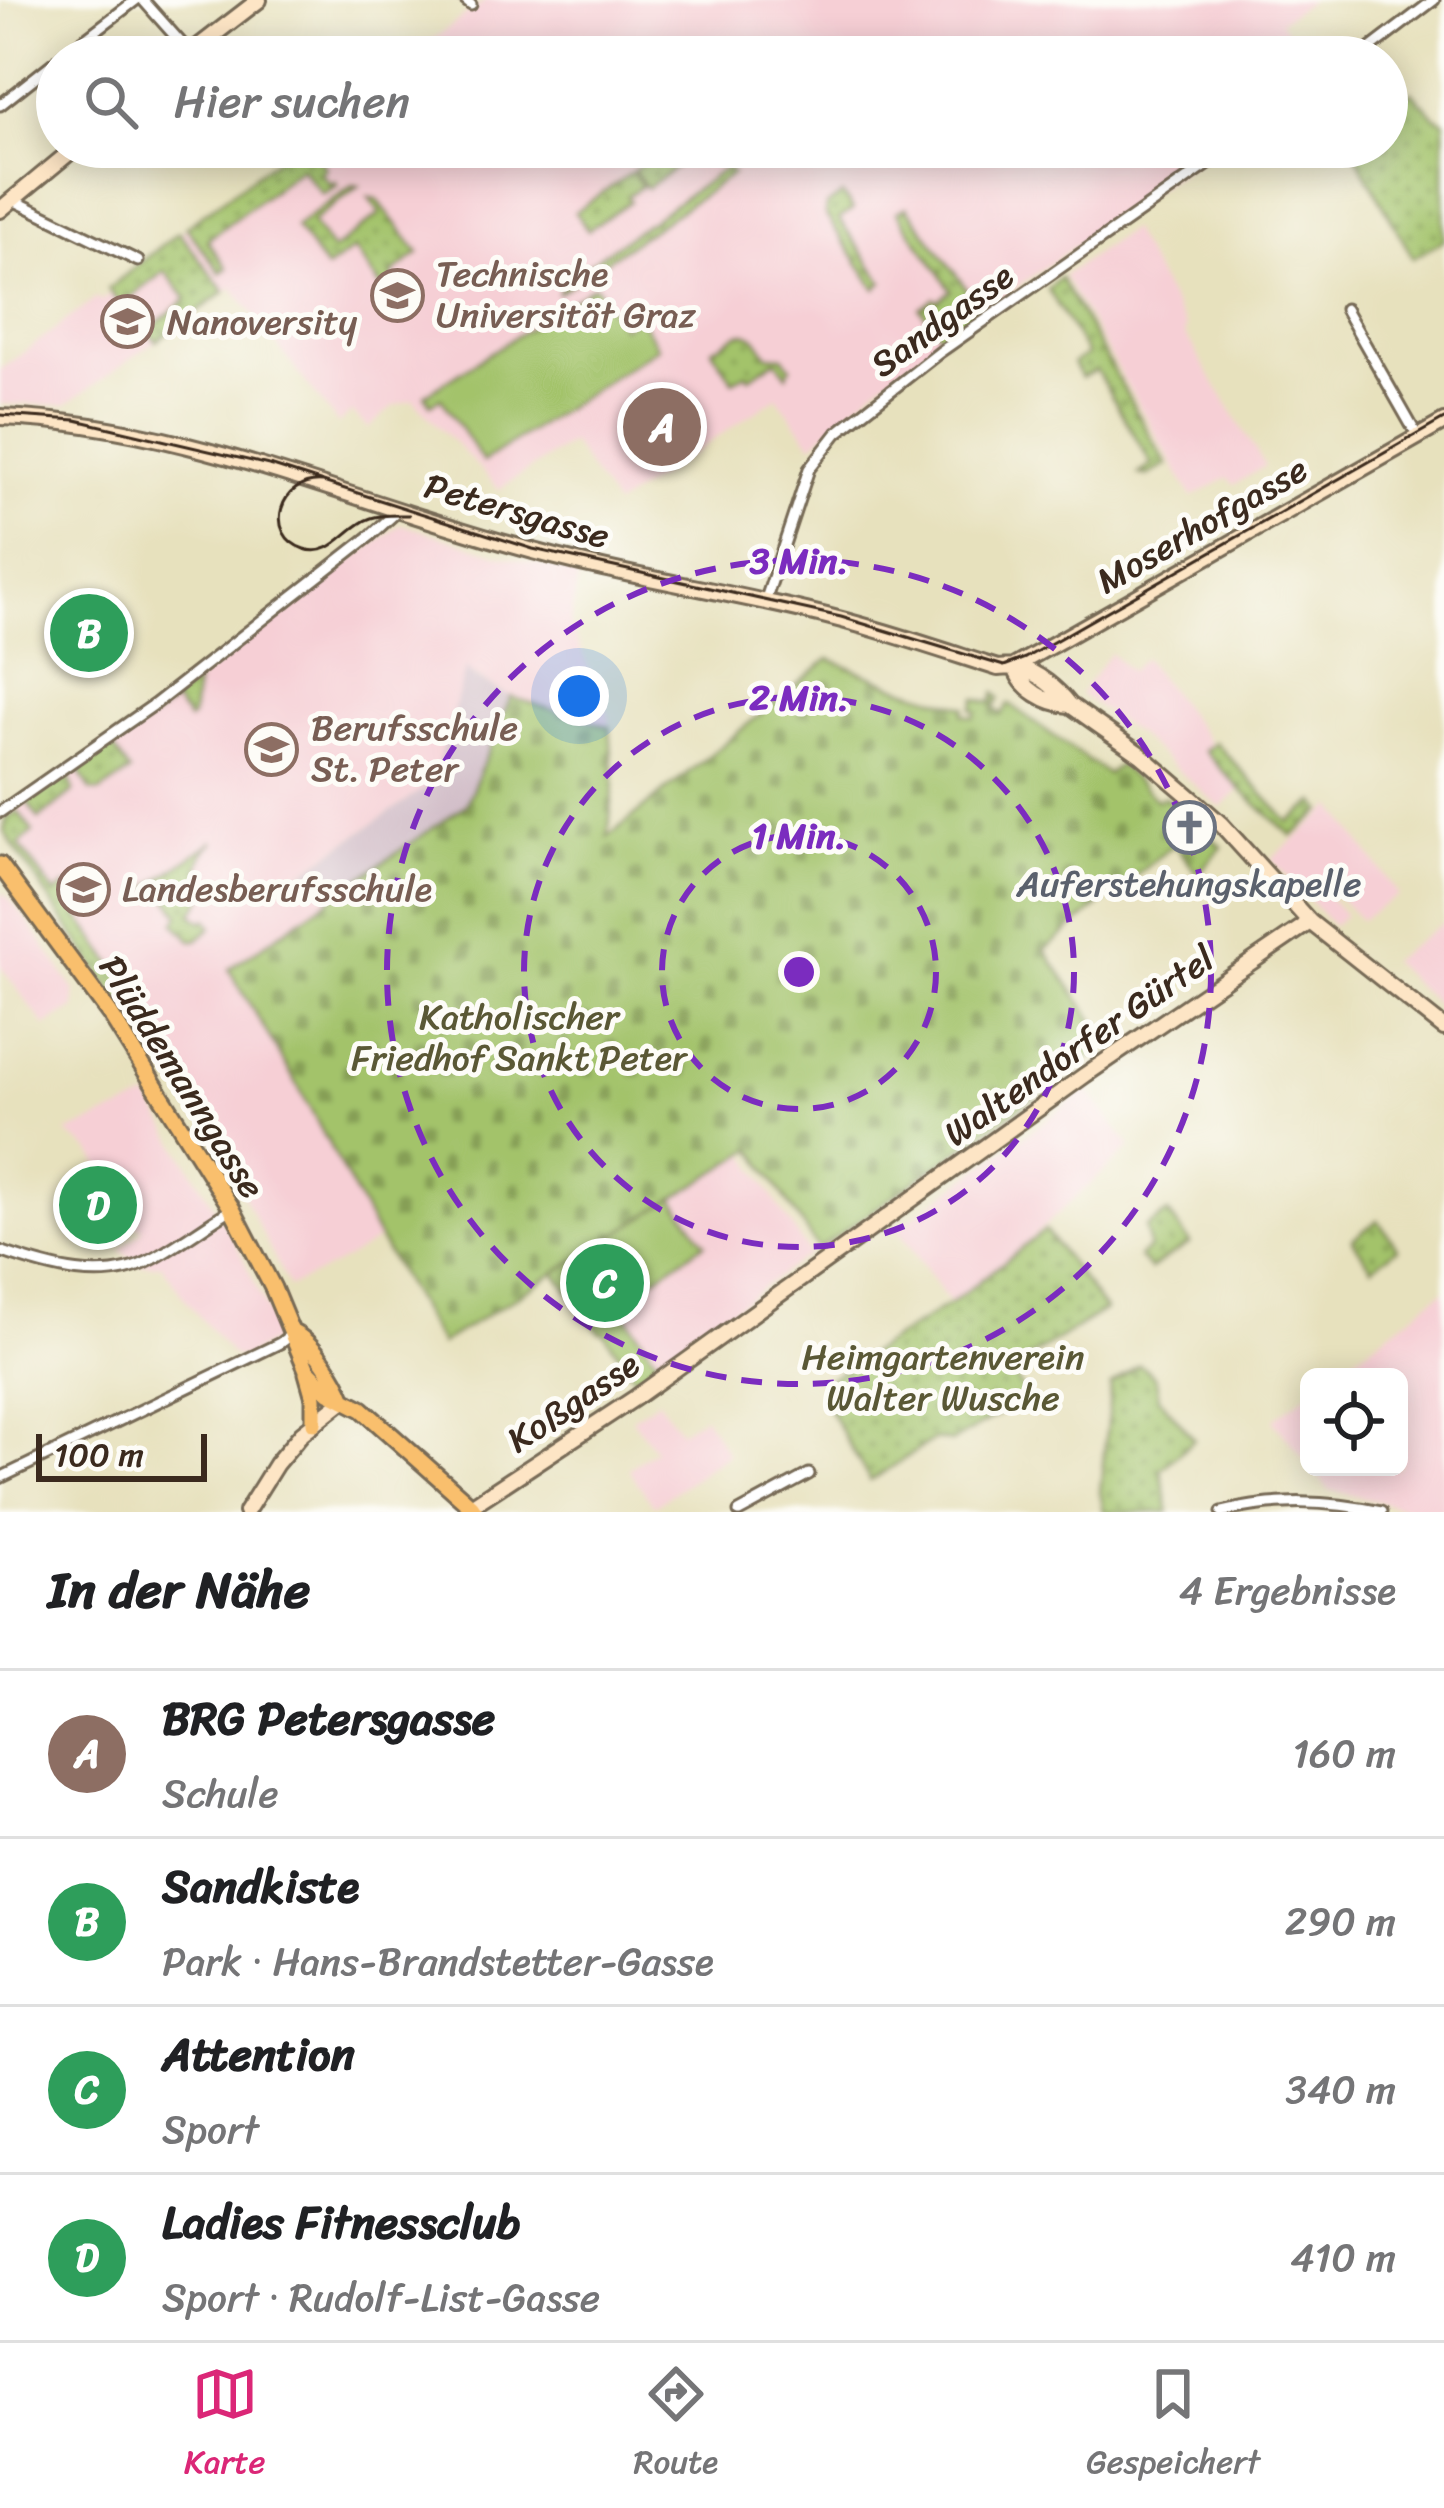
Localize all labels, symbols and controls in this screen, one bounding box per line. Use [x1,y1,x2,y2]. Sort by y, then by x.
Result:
search box [36,36,1408,168]
text: Hier suchen [174,62,410,142]
icon: search [78,69,144,135]
place label: Technische Universität Graz [436,242,697,347]
street label: Sandgasse [856,245,1028,395]
school or university icon: Technische Universität Graz [369,267,425,323]
place label: Nanoversity [167,290,358,354]
school or university icon: Nanoversity [100,294,156,350]
pin: A [623,382,701,472]
street label: Moserhofgasse [1084,438,1320,612]
street label: Petersgasse [417,454,617,568]
text: 3 Min. [749,529,848,593]
pin: B [50,588,128,678]
your location [549,666,609,726]
text: 2 Min. [749,666,849,730]
place label: Berufsschule St. Peter [311,696,518,801]
school or university icon: Berufsschule St. Peter [244,721,300,777]
church icon: Auferstehungskapelle [1161,800,1217,856]
text: 1 Min. [752,804,846,868]
place label: Auferstehungskapelle [1016,852,1362,916]
place label: Landesberufsschule [122,857,432,921]
school or university icon: Landesberufsschule [55,861,111,917]
street label: Waltendorfer Gürtel [930,928,1229,1164]
street label: Plüddemanngasse [81,942,283,1212]
centre of rings [778,951,820,993]
park label: Katholischer Friedhof Sankt Peter [351,985,689,1090]
pin: D [59,1160,137,1250]
pin: C [566,1238,644,1328]
park label: Heimgartenverein Walter Wusche [802,1325,1084,1430]
street label: Koßgasse [493,1334,653,1470]
map controls [1300,1368,1408,1476]
button: locate [1300,1368,1408,1476]
text: 100 m [54,1426,144,1484]
scale bar [36,1428,207,1481]
text: In der Nähe [48,1545,310,1635]
text: 4 Ergebnisse [1179,1556,1396,1625]
text: BRG Petersgasse [162,1679,495,1759]
text: A [74,1719,100,1788]
text: 160 m [1292,1719,1396,1788]
text: Schule [162,1759,278,1828]
text: Sandkiste [162,1847,359,1927]
text: B [75,1887,99,1956]
text: 290 m [1285,1887,1396,1956]
text: Park · Hans-Brandstetter-Gasse [162,1927,714,1996]
text: Attention [162,2015,355,2095]
text: C [75,2055,99,2124]
text: 340 m [1285,2055,1396,2124]
text: Sport [162,2095,259,2164]
text: Ladies Fitnessclub [162,2183,521,2263]
text: D [75,2223,99,2292]
text: 410 m [1290,2223,1396,2292]
text: Sport · Rudolf-List-Gasse [162,2263,600,2332]
tab: Karte [184,2361,266,2491]
tab: Route [633,2361,718,2491]
tab: Gespeichert [1086,2361,1260,2491]

